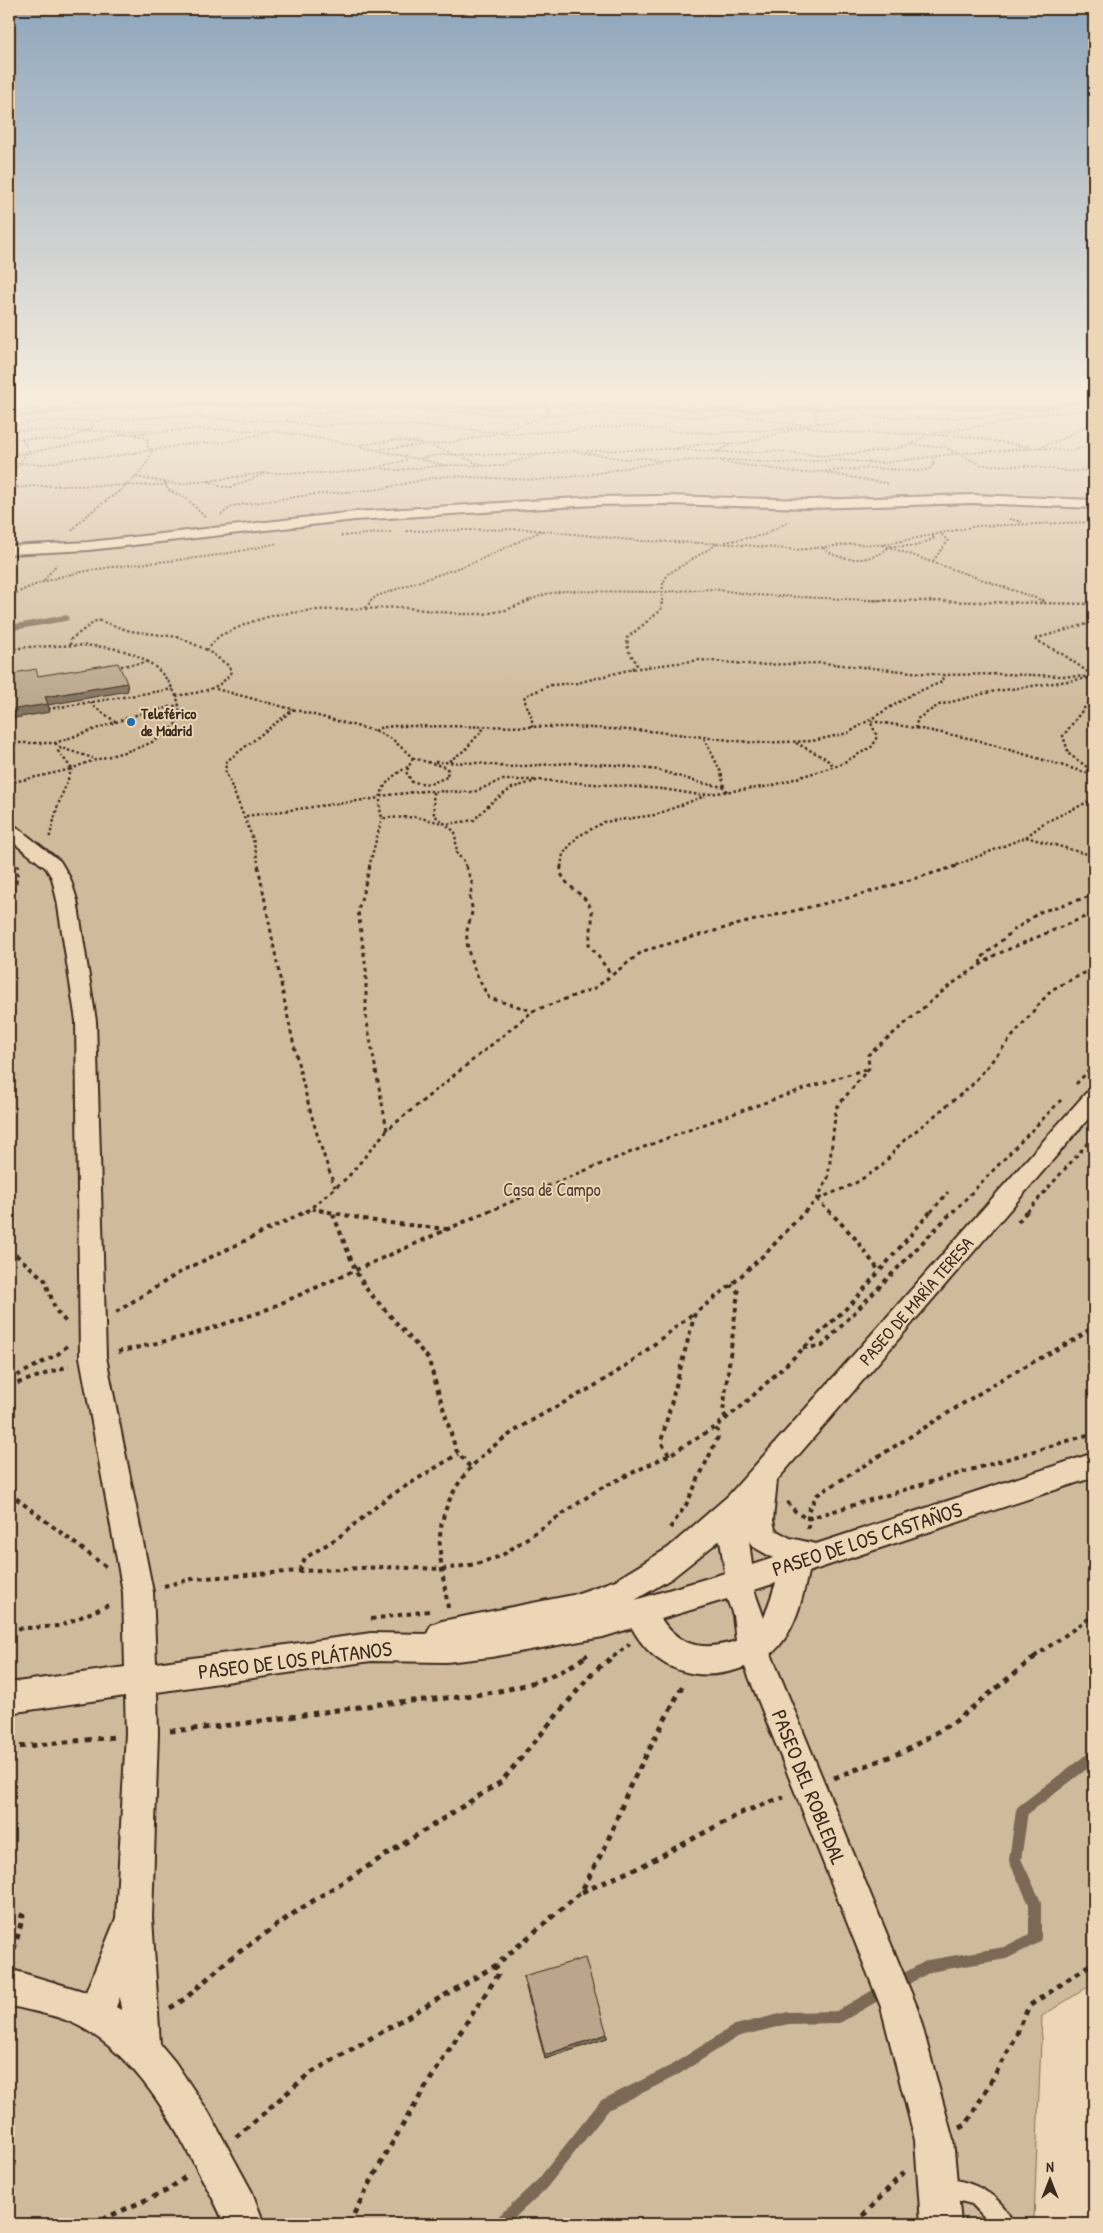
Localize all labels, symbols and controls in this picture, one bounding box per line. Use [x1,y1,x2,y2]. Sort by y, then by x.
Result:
place label: Teleférico de Madrid [140,703,196,741]
marker: Teleférico de Madrid [125,716,137,728]
park label: Casa de Campo [503,1177,601,1202]
street label: PASEO DE MARÍA TERESA [853,1231,979,1371]
street label: PASEO DE LOS CASTAÑOS [768,1495,966,1583]
street label: PASEO DE LOS PLÁTANOS [197,1634,394,1686]
street label: PASEO DEL ROBLEDAL [765,1705,853,1869]
north arrow [1026,2156,1076,2206]
text: N [1046,2157,1054,2176]

